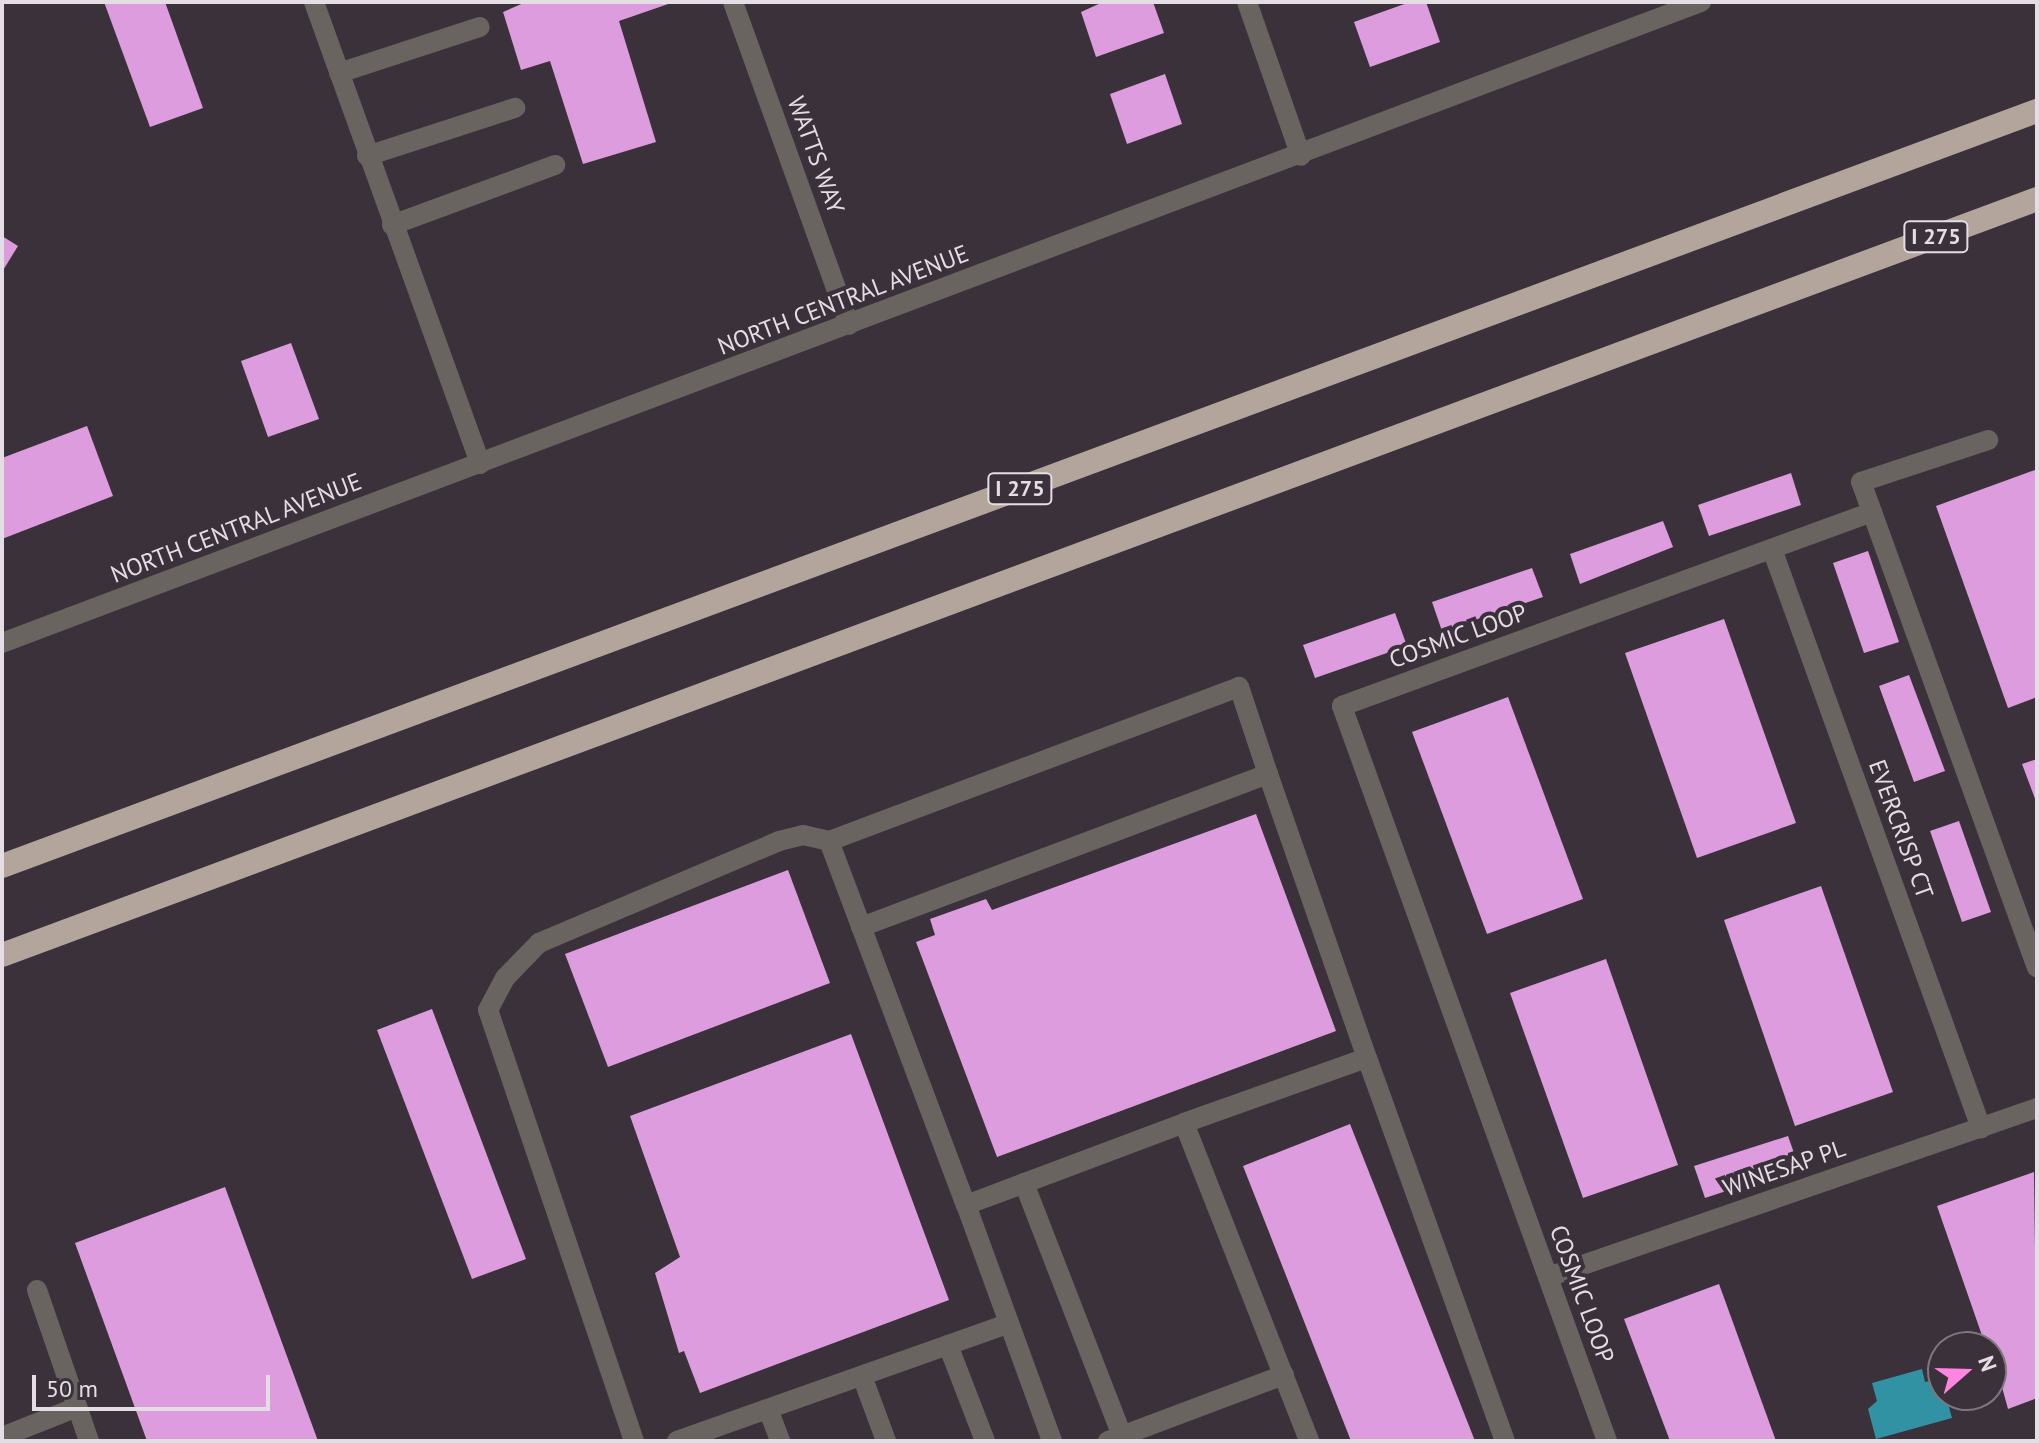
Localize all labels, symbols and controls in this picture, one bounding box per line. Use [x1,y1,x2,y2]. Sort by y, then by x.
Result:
street label: WATTS WAY [781,92,851,218]
road number: I 275 [1902,219,1970,255]
street label: NORTH CENTRAL AVENUE [713,239,973,361]
street label: NORTH CENTRAL AVENUE [106,467,366,589]
road number: I 275 [986,471,1054,507]
street label: COSMIC LOOP [1385,598,1531,674]
street label: EVERCRISP CT [1862,755,1940,903]
street label: WINESAP PL [1719,1133,1849,1203]
street label: COSMIC LOOP [1544,1221,1620,1367]
north arrow [1927,1331,2007,1411]
text: N [1972,1352,2003,1375]
scale bar [36,1359,274,1409]
text: 50 m [46,1373,98,1404]

